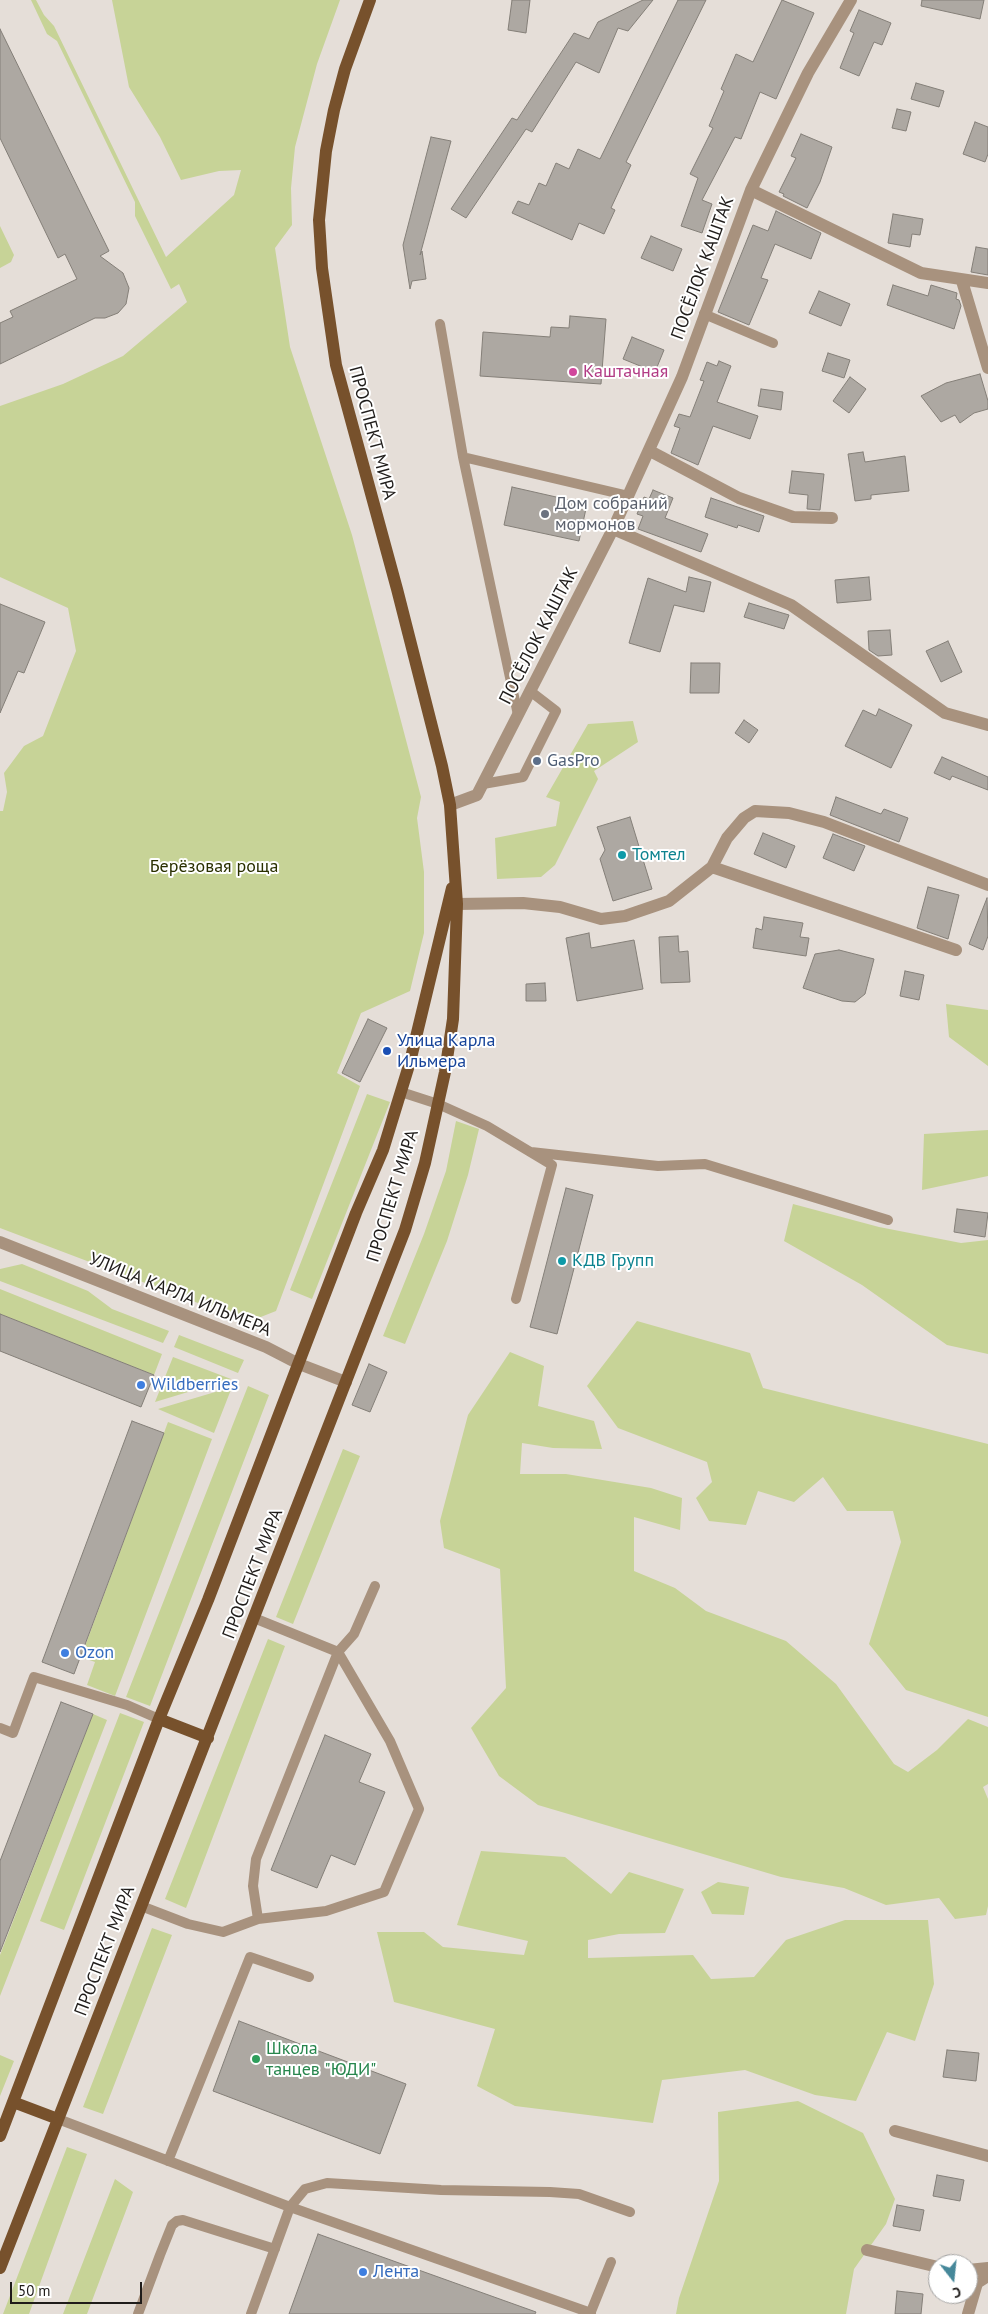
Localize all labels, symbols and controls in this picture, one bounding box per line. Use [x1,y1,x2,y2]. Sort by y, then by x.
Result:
street label: ПОСЁЛОК КАШТАК [667,193,739,343]
place label: Каштачная [583,361,668,383]
street label: ПРОСПЕКТ МИРА [344,364,400,502]
marker: Каштачная [567,366,579,378]
place label: Дом собраний мормонов [555,493,668,536]
marker: Дом собраний мормонов [539,508,551,520]
street label: ПОСЁЛОК КАШТАК [495,564,583,708]
place label: GasPro [547,750,600,772]
marker: GasPro [531,755,543,767]
place label: Томтел [632,844,686,866]
marker: Томтел [616,849,628,861]
park label: Берёзовая роща [150,856,278,878]
place label: Улица Карла Ильмера [397,1030,495,1072]
marker: Улица Карла Ильмера [381,1045,393,1057]
street label: ПРОСПЕКТ МИРА [363,1127,423,1265]
street label: УЛИЦА КАРЛА ИЛЬМЕРА [86,1249,274,1341]
place label: КДВ Групп [572,1250,654,1272]
marker: КДВ Групп [556,1255,568,1267]
place label: Wildberries [151,1374,238,1396]
marker: Wildberries [135,1379,147,1391]
street label: ПРОСПЕКТ МИРА [218,1506,288,1642]
place label: Ozon [75,1642,114,1664]
marker: Ozon [59,1647,71,1659]
street label: ПРОСПЕКТ МИРА [70,1883,140,2019]
place label: Школа танцев "ЮДИ" [266,2038,376,2080]
marker: Школа танцев "ЮДИ" [250,2053,262,2065]
north arrow [928,2254,978,2304]
place label: Лента [373,2261,419,2283]
marker: Лента [357,2266,369,2278]
scale bar [12,2272,145,2304]
text: 50 m [18,2281,51,2300]
text: С [951,2283,963,2302]

